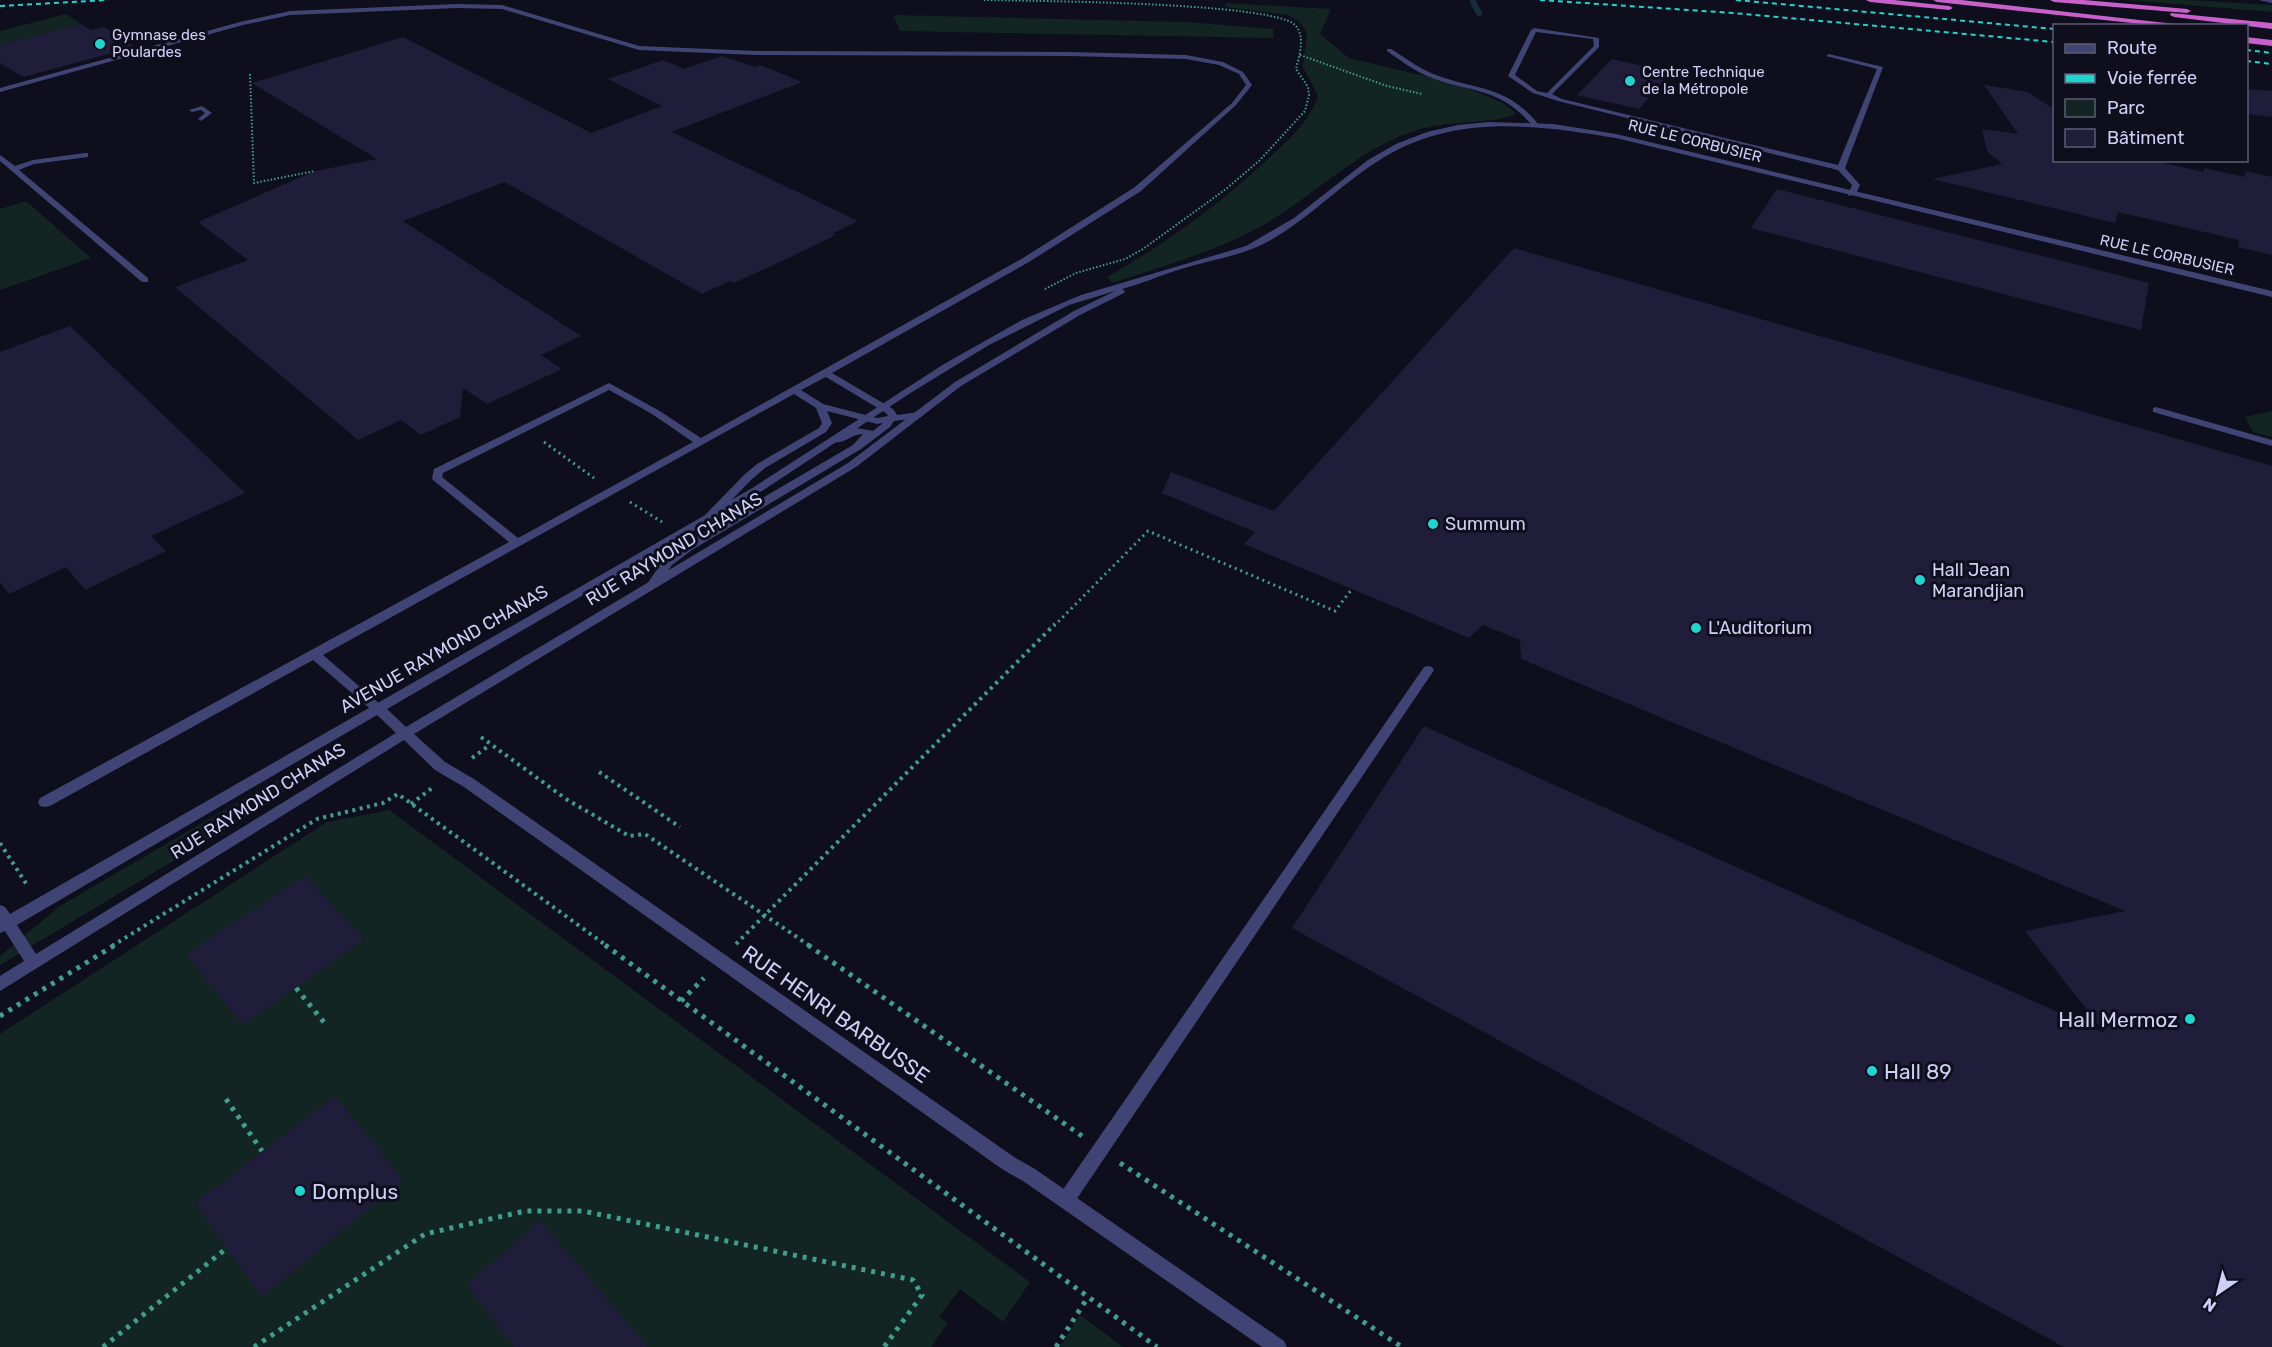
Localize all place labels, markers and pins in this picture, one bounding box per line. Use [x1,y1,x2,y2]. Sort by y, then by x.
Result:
place label: Gymnase des Poulardes [112,26,206,61]
marker: Gymnase des Poulardes [93,37,107,51]
place label: Centre Technique de la Métropole [1642,63,1765,98]
marker: Centre Technique de la Métropole [1623,74,1637,88]
place label: Summum [1445,513,1526,535]
marker: Summum [1426,517,1440,531]
place label: Hall Jean Marandjian [1932,559,2024,602]
marker: Hall Jean Marandjian [1913,573,1927,587]
place label: L'Auditorium [1708,617,1812,639]
marker: L'Auditorium [1689,621,1703,635]
place label: Hall Mermoz [2058,1007,2178,1032]
marker: Hall Mermoz [2183,1012,2197,1026]
place label: Hall 89 [1884,1059,1952,1084]
marker: Hall 89 [1865,1064,1879,1078]
place label: Domplus [312,1179,398,1204]
marker: Domplus [293,1184,307,1198]

